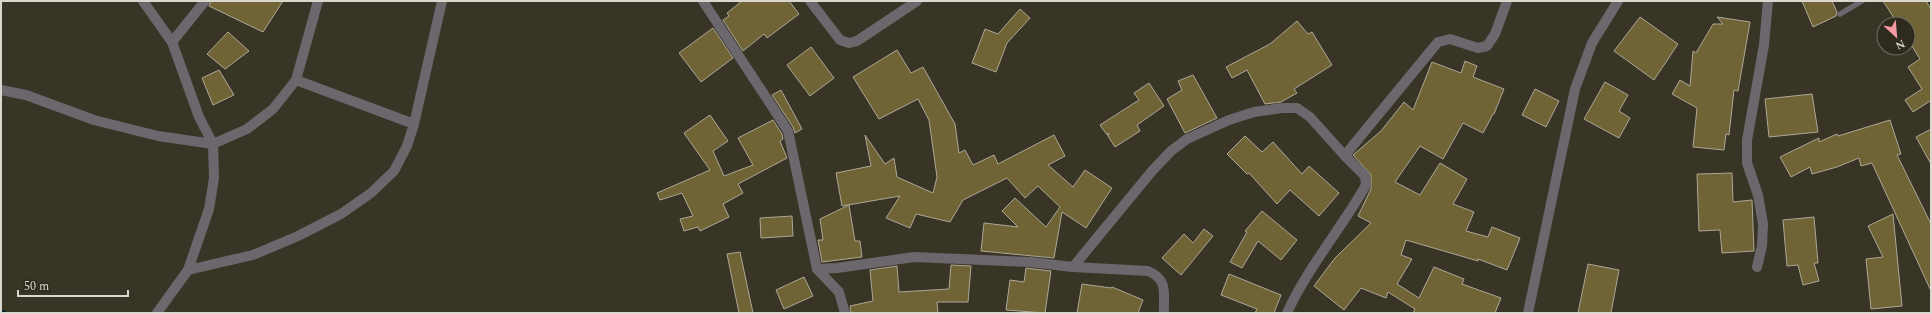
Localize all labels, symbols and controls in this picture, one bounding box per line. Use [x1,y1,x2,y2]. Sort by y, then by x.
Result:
north arrow [1876,16,1916,56]
text: N [1892,35,1908,54]
scale bar [18,272,128,298]
text: 50 m [24,277,49,296]

